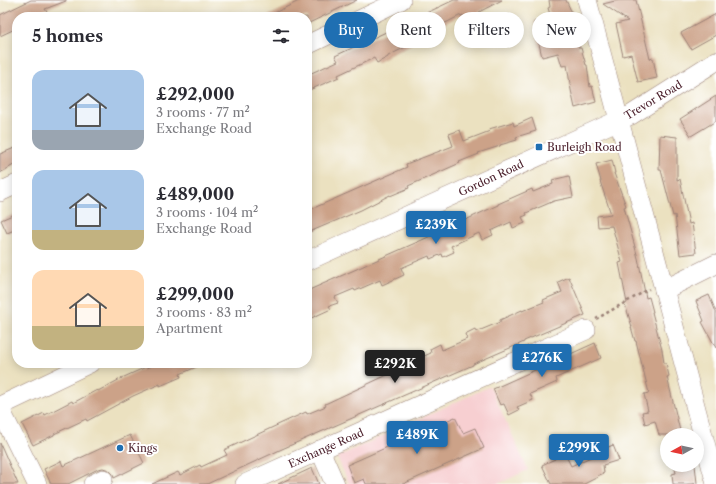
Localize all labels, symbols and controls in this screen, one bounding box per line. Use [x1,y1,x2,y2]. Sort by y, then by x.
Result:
chip: Buy [324,12,378,48]
chip: Rent [386,12,446,48]
chip: Filters [454,12,524,48]
chip: New [532,12,591,48]
icon: filters [270,25,292,47]
text: 5 homes [32,26,103,46]
street label: Trevor Road [622,77,685,123]
text: £292,000 [156,84,235,104]
icon: home [64,86,112,134]
text: 3 rooms · 77 m² [156,104,250,120]
text: Exchange Road [156,120,252,136]
place label: Burleigh Road [547,140,622,154]
marker: Burleigh Road [534,142,544,152]
street label: Gordon Road [456,157,526,199]
text: £489,000 [156,184,234,204]
icon: home [64,186,112,234]
text: 3 rooms · 104 m² [156,204,258,220]
pin: £239K [408,211,464,245]
text: £239K [415,216,457,232]
text: Exchange Road [156,220,252,236]
text: £299,000 [156,284,234,304]
icon: home [64,286,112,334]
text: 3 rooms · 83 m² [156,304,252,320]
text: Apartment [156,320,223,336]
pin: £276K [514,344,570,378]
text: £276K [521,349,563,365]
pin: £292K [367,350,423,384]
text: £292K [374,355,416,371]
pin: £489K [389,421,445,455]
street label: Exchange Road [286,425,366,471]
text: £489K [396,426,438,442]
north arrow [660,428,704,472]
map controls [660,428,704,472]
pin: £299K [551,434,607,468]
text: £299K [558,439,600,455]
place label: Kings [128,441,158,455]
marker: Kings [115,443,125,453]

